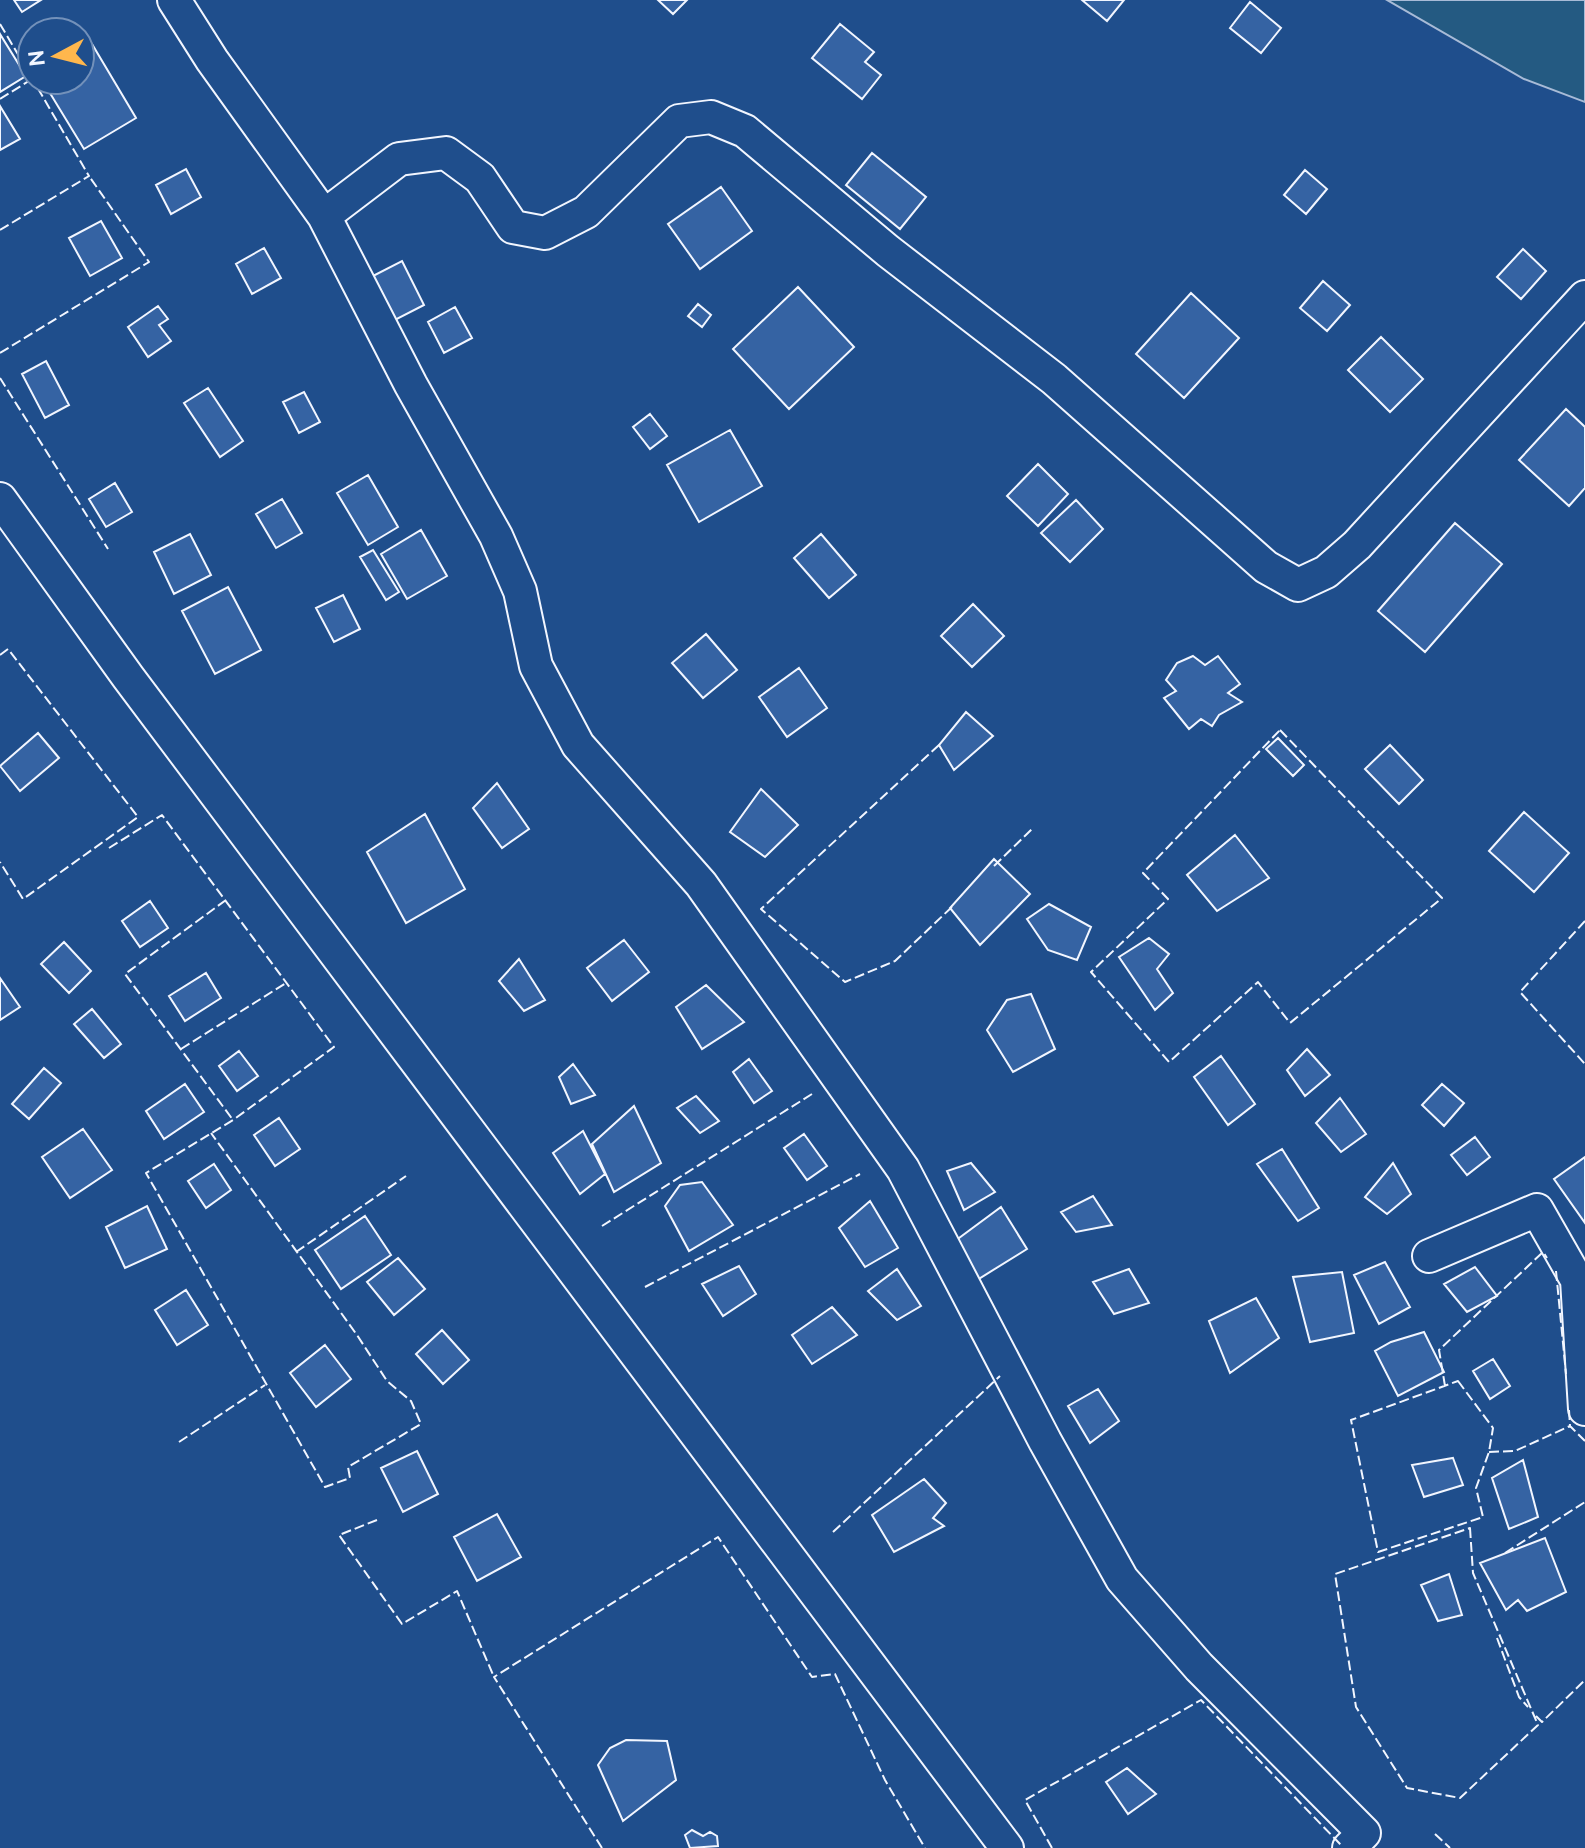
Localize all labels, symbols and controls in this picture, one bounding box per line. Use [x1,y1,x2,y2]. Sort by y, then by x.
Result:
north arrow [16,16,96,96]
text: N [22,49,49,68]

